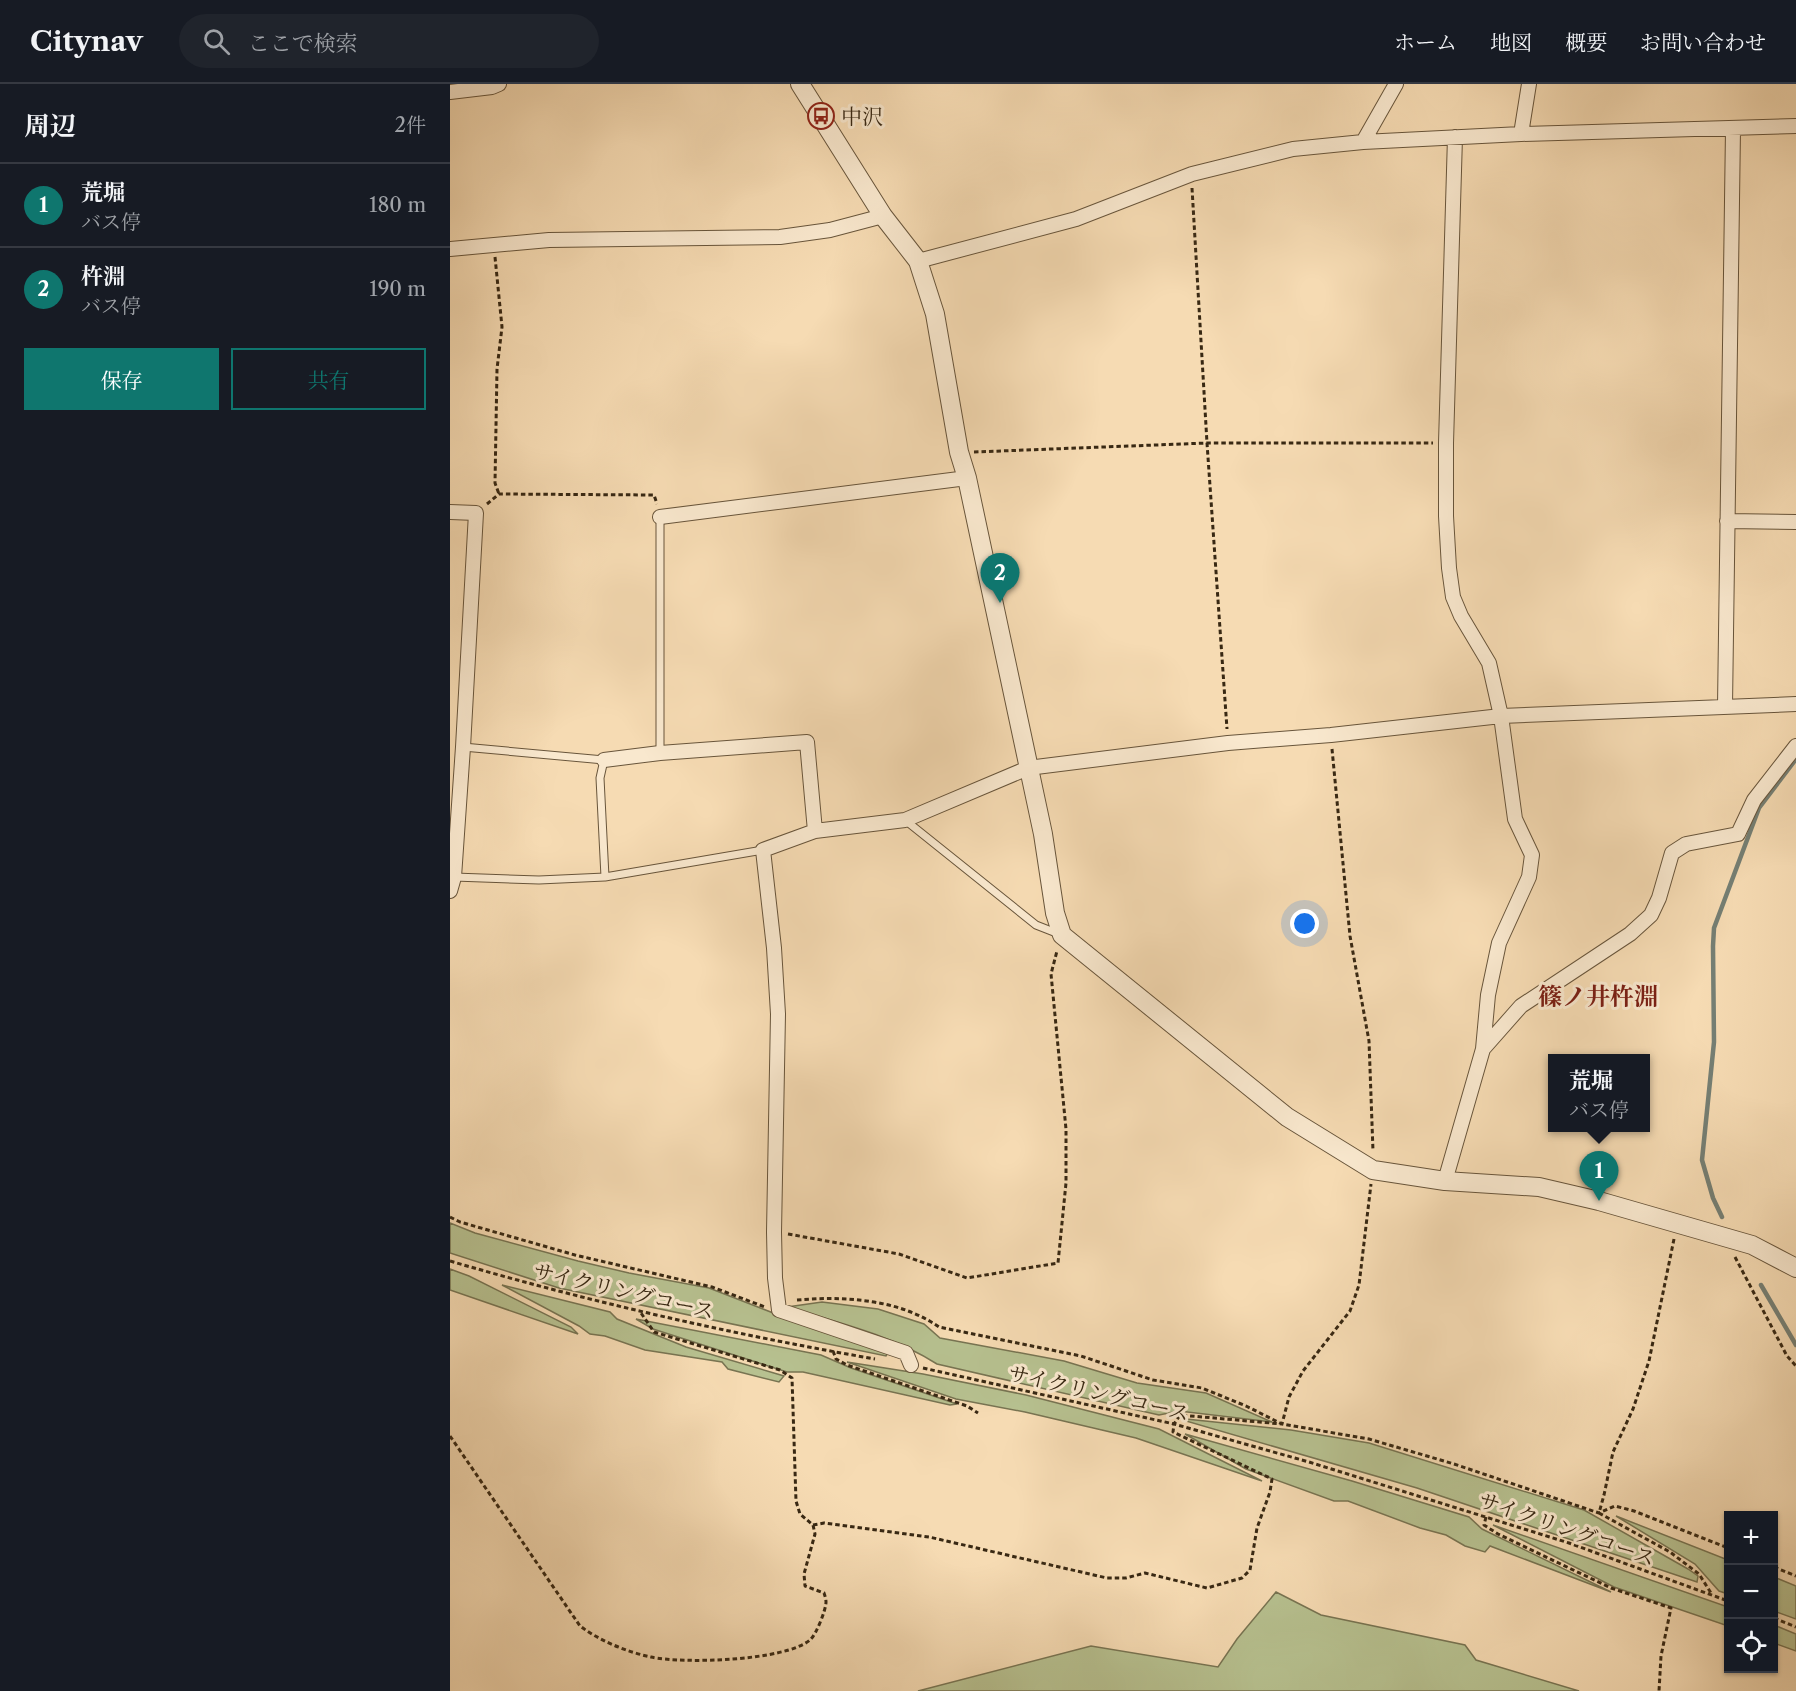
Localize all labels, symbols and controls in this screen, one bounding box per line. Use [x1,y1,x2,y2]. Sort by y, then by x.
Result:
search box [179,14,599,68]
text: Citynav [30,24,143,58]
icon: search [200,25,233,58]
text: ここで検索 [248,30,358,57]
text: ホーム [1394,30,1457,55]
text: 地図 [1490,30,1532,55]
text: 概要 [1565,30,1607,55]
text: お問い合わせ [1640,30,1766,55]
bus stop icon: 中沢 [806,101,836,131]
place label: 中沢 [841,104,883,129]
text: 周辺 [24,110,76,142]
text: 2件 [395,113,426,137]
text: 荒堀 [81,179,125,206]
text: 1 [39,193,48,217]
text: 180 m [369,193,426,217]
text: バス停 [81,210,141,234]
text: 杵淵 [81,263,125,290]
text: 2 [38,277,49,301]
text: 190 m [369,277,426,301]
text: バス停 [81,294,141,318]
button: 保存 [24,348,219,410]
button: 共有 [231,348,426,410]
pin: 2 [980,554,1020,603]
your location [1290,909,1319,938]
district label: 篠ノ井杵淵 [1538,982,1658,1011]
popup [1548,1054,1650,1132]
text: 荒堀 [1569,1067,1613,1094]
text: バス停 [1569,1098,1629,1122]
pin: 1 [1580,1152,1618,1201]
street label: サイクリングコース [531,1258,717,1324]
street label: サイクリングコース [1006,1360,1192,1426]
street label: サイクリングコース [1475,1487,1659,1571]
map controls [1724,1511,1778,1673]
button: + [1724,1511,1778,1565]
button: − [1724,1565,1778,1619]
button: locate [1724,1619,1778,1673]

